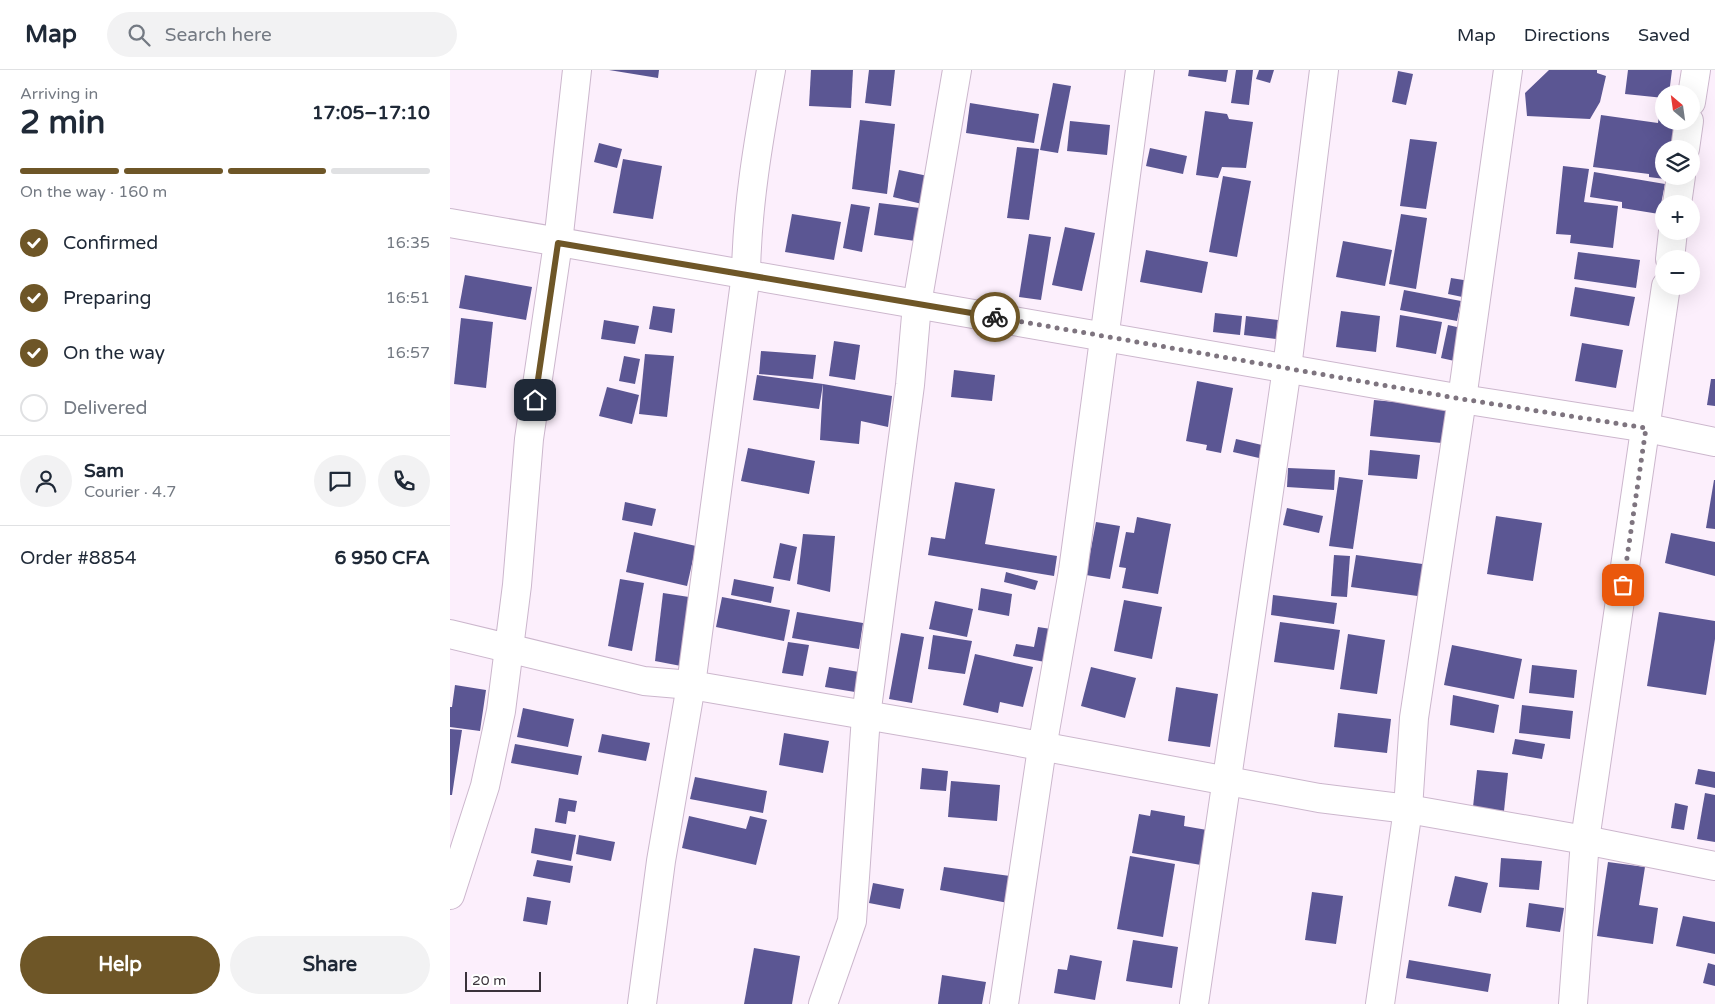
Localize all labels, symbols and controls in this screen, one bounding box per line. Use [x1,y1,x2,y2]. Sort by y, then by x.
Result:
search box [107,12,457,57]
text: Map [25,20,77,49]
icon: search [125,21,153,49]
text: Search here [165,24,272,46]
text: Map [1457,24,1496,46]
text: Directions [1524,24,1610,46]
text: Saved [1638,24,1690,46]
text: Arriving in [20,84,98,104]
north arrow [1655,85,1700,130]
map controls [1655,85,1700,295]
text: 17:05–17:10 [312,102,430,124]
text: 2 min [20,104,105,142]
button: layers [1655,140,1700,185]
text: On the way · 160 m [20,182,167,202]
button: + [1655,195,1700,240]
icon: check [20,229,48,257]
text: Confirmed [63,232,158,254]
text: 16:35 [386,233,430,253]
button: − [1655,250,1700,295]
icon: check [20,284,48,312]
text: Preparing [63,287,152,309]
text: 16:51 [386,288,430,308]
courier [970,292,1020,342]
icon: bike [981,303,1009,331]
icon: check [20,339,48,367]
text: On the way [63,342,165,364]
text: 16:57 [386,343,430,363]
pin [514,379,556,421]
icon: home [521,386,549,414]
text: Delivered [63,397,148,419]
button: person [20,455,72,507]
button: chat [314,455,366,507]
button: phone [378,455,430,507]
text: Sam [84,460,124,482]
text: Courier · 4.7 [84,482,176,502]
text: Order #8854 [20,547,137,569]
text: 6 950 CFA [334,547,430,569]
pin [1602,564,1644,606]
icon: bag [1609,571,1637,599]
button: Help [20,936,220,994]
button: Share [230,936,430,994]
scale bar [465,969,541,992]
text: 20 m [472,972,506,989]

